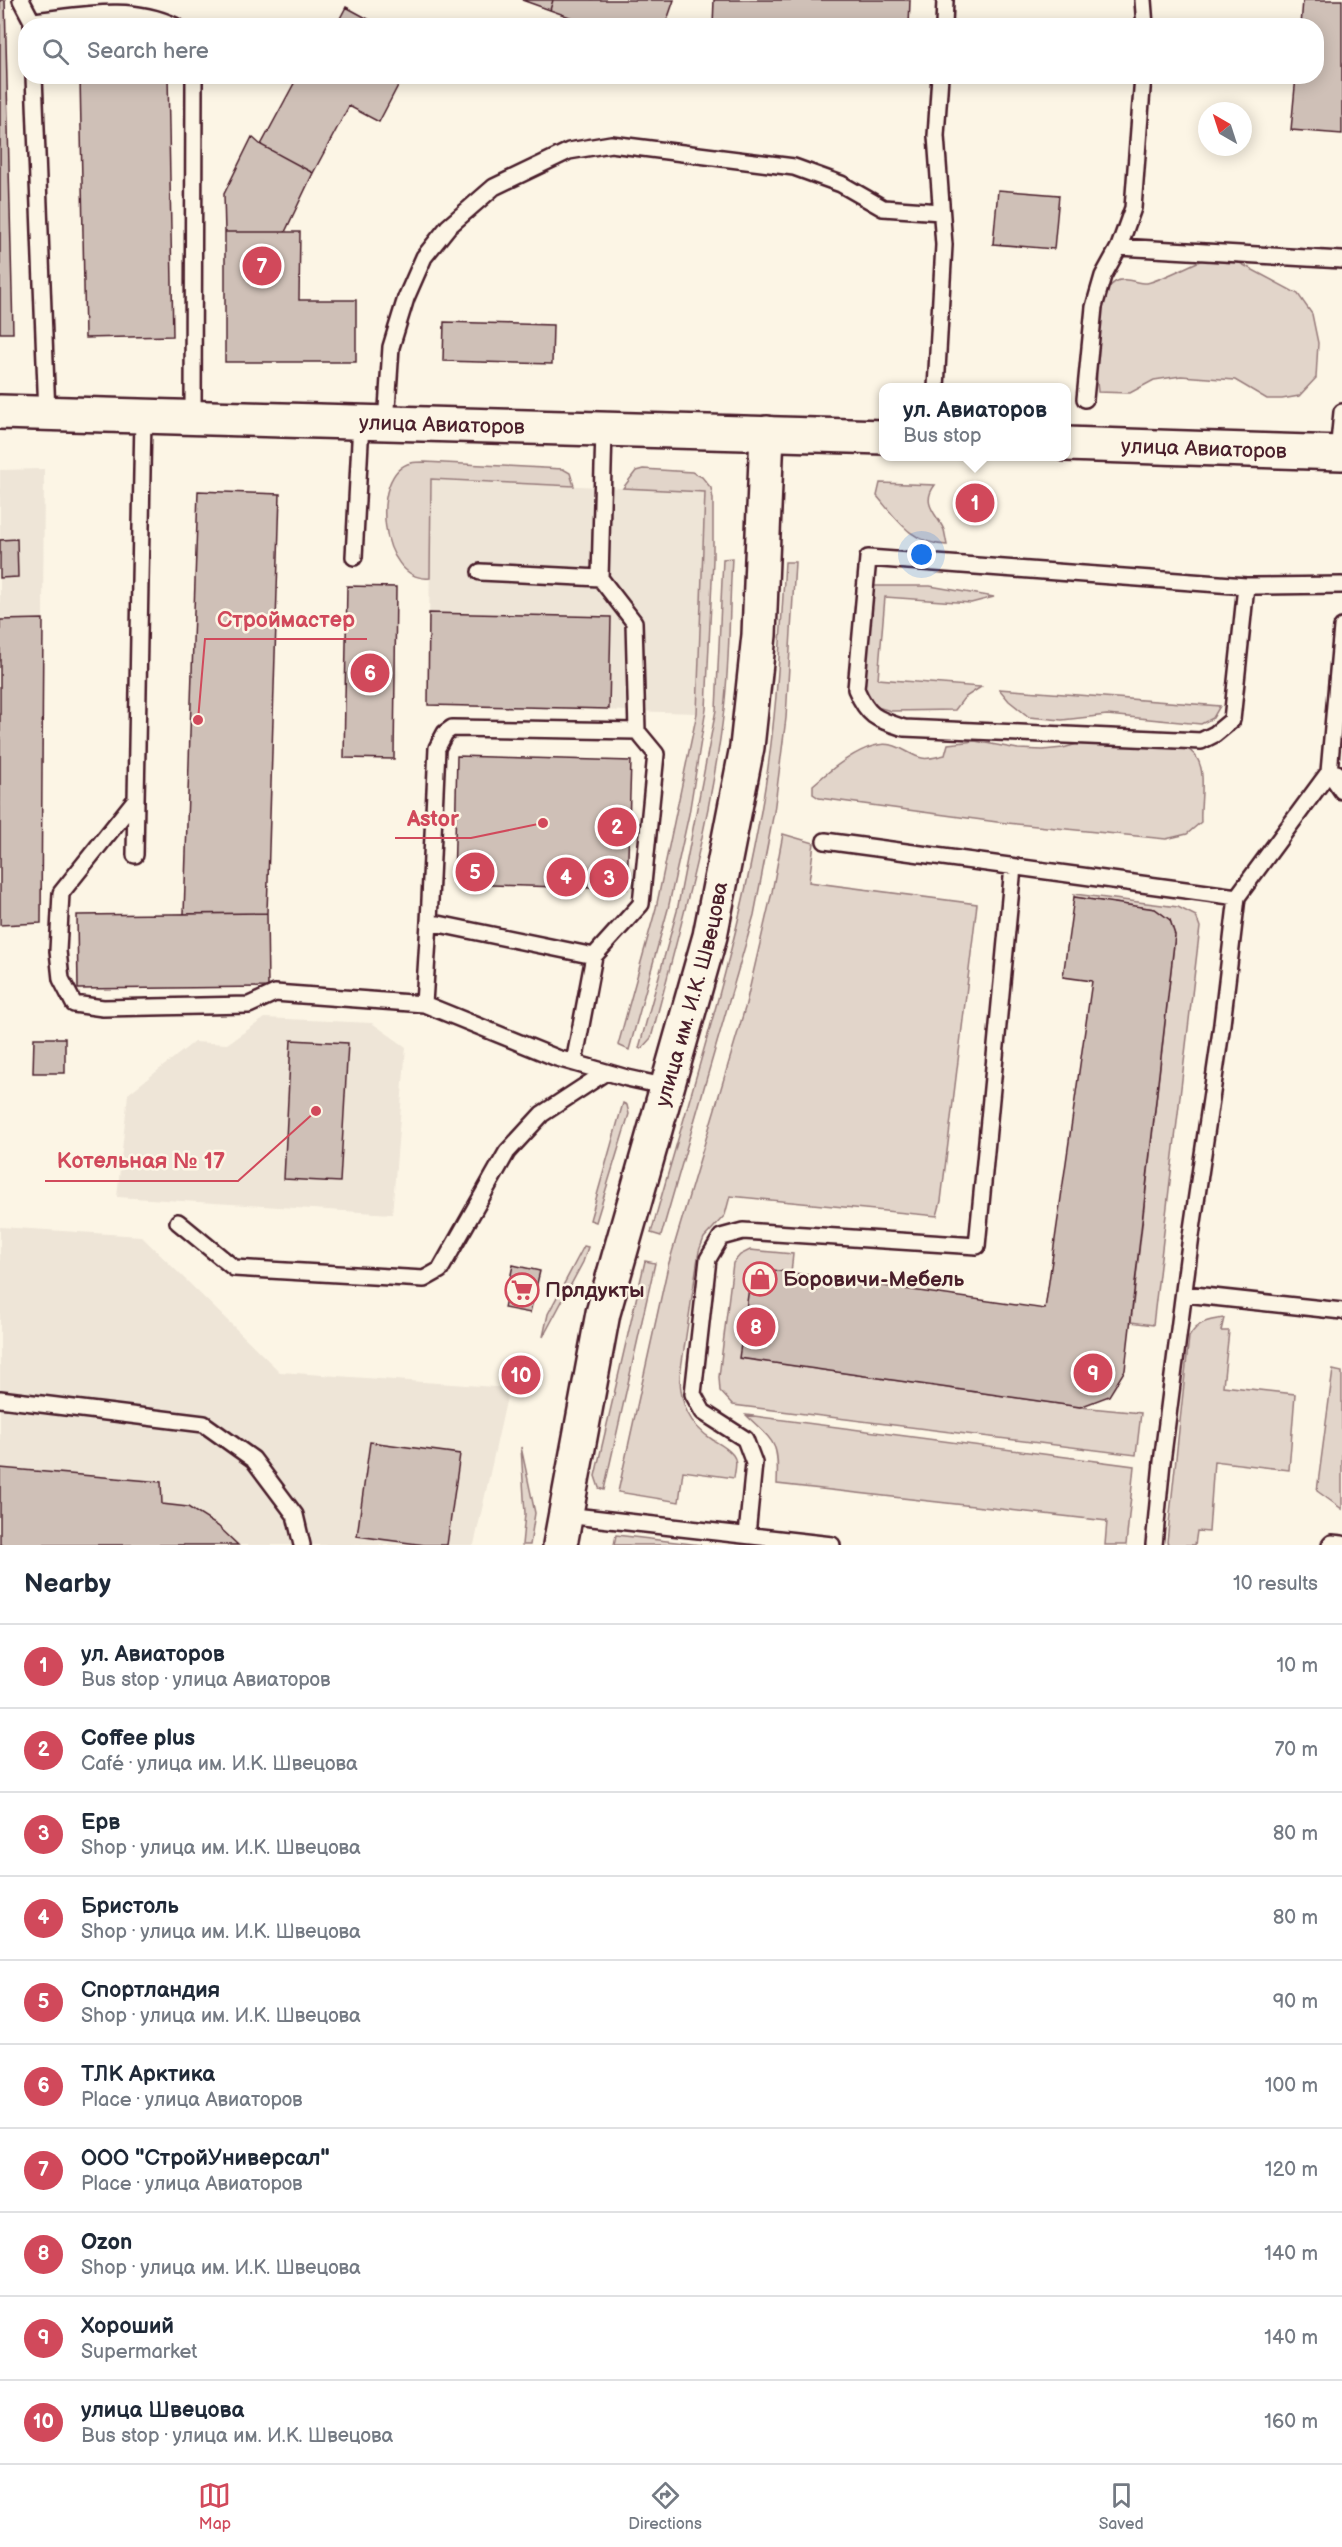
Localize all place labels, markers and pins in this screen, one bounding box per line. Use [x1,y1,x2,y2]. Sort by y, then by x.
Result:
pin: 7 [242,244,282,288]
pin: 1 [956,480,994,526]
callout: Строймастер [205,599,367,639]
pin: 6 [350,650,389,696]
callout: Astor [395,798,471,838]
pin: 2 [598,804,636,850]
pin: 5 [456,850,494,894]
pin: 4 [546,854,586,900]
pin: 3 [590,856,628,900]
callout: Котельная № 17 [45,1141,238,1181]
shop icon: Боровичи-Мебель [742,1261,778,1297]
place label: Боровичи-Мебель [783,1267,965,1292]
supermarket icon: Прлдукты [504,1272,540,1308]
place label: Прлдукты [545,1278,645,1303]
pin: 8 [736,1304,776,1350]
pin: 9 [1074,1350,1112,1396]
pin: 10 [502,1352,540,1398]

